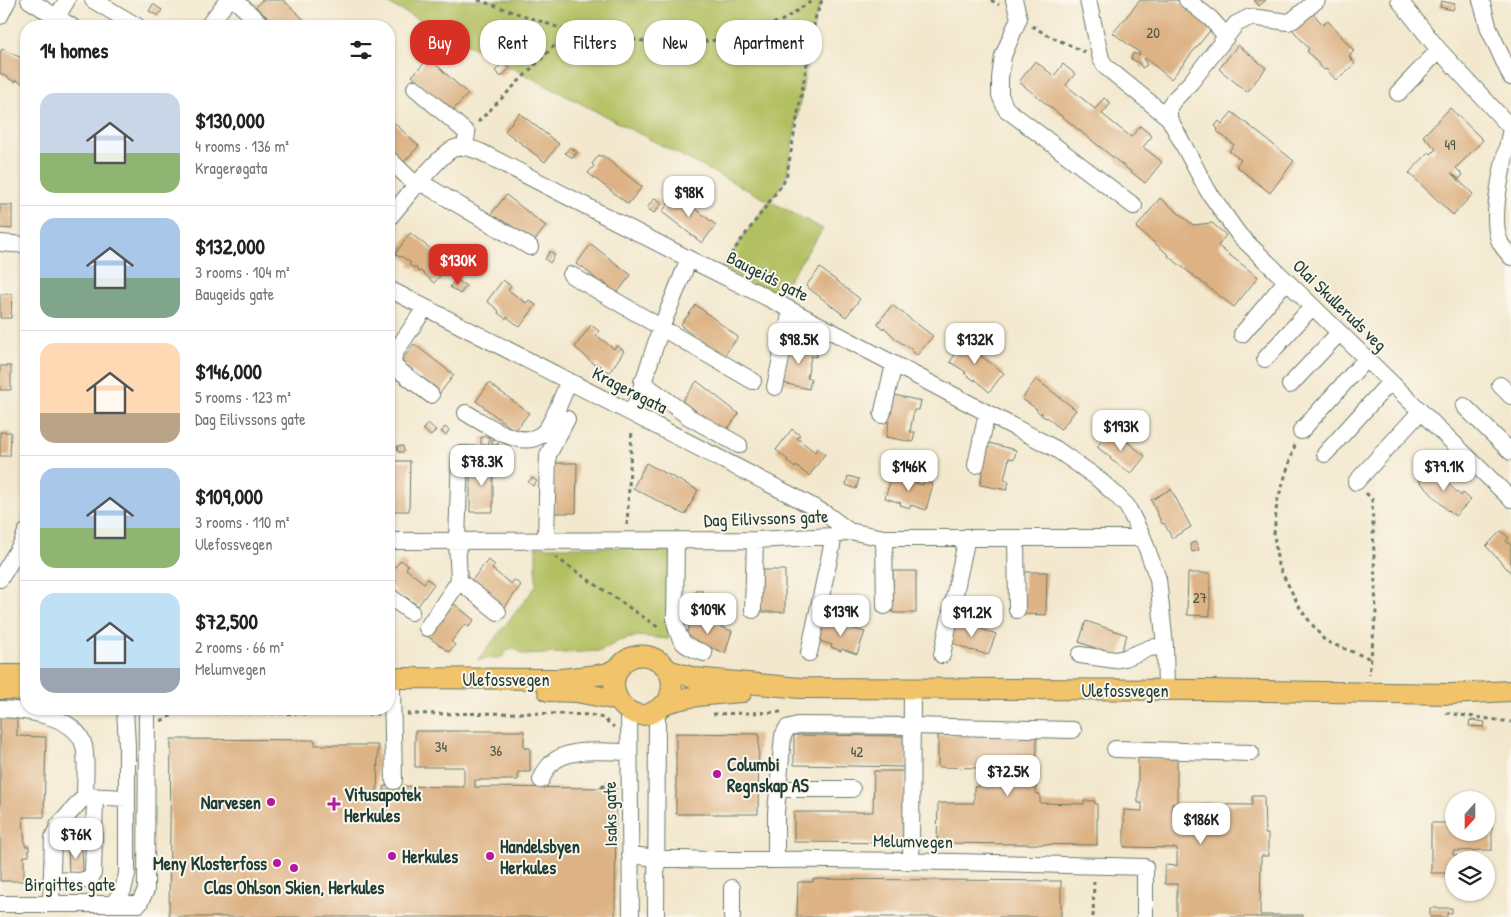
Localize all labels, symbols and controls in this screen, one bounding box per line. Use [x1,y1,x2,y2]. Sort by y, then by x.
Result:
chip: Buy [410,20,470,65]
chip: Rent [480,20,546,65]
chip: Filters [556,20,634,65]
chip: New [644,20,706,65]
chip: Apartment [716,20,822,65]
house number: 20 [1146,22,1160,43]
text: 14 homes [40,36,108,65]
icon: filters [347,36,375,64]
text: $130,000 [195,106,265,135]
icon: home [80,113,140,173]
house number: 49 [1444,134,1456,155]
text: 4 rooms · 136 m² [195,135,289,157]
text: Kragerøgata [195,157,267,179]
pin: $98K [659,176,719,218]
text: $98K [674,181,704,203]
text: $132,000 [195,232,265,261]
icon: home [80,238,140,298]
pin: $130K [423,244,493,286]
street label: Baugeids gate [723,245,813,307]
text: $130K [440,249,476,271]
street label: Olai Skulleruds veg [1287,253,1393,357]
text: 3 rooms · 104 m² [195,261,290,283]
text: Baugeids gate [195,283,274,305]
pin: $98.5K [758,322,840,365]
pin: $132K [940,322,1010,365]
text: $98.5K [779,328,819,350]
text: $132K [957,328,993,350]
text: $146,000 [195,357,262,386]
street label: Kragerøgata [588,360,672,420]
icon: home [80,363,140,423]
text: 5 rooms · 123 m² [195,386,291,408]
text: Dag Eilivssons gate [195,408,306,430]
pin: $193K [1086,410,1156,452]
text: $193K [1103,415,1139,437]
pin: $78.3K [441,444,523,487]
text: $78.3K [461,450,503,472]
pin: $146K [874,450,944,492]
pin: $79.1K [1403,450,1485,492]
text: $146K [892,455,926,477]
text: $79.1K [1424,455,1464,477]
text: $109,000 [195,482,263,511]
icon: home [80,488,140,548]
street label: Dag Eilivssons gate [703,503,829,533]
text: 3 rooms · 110 m² [195,511,290,533]
text: Ulefossvegen [195,533,272,555]
house number: 27 [1193,587,1207,608]
pin: $109K [673,592,743,635]
pin: $139K [806,594,876,637]
pin: $91.2K [931,596,1013,638]
text: $109K [690,598,726,620]
text: $139K [823,600,859,622]
text: $91.2K [952,601,992,623]
text: $72,500 [195,607,258,636]
icon: home [80,613,140,673]
text: 2 rooms · 66 m² [195,636,284,658]
text: Melumvegen [195,658,266,680]
street label: Ulefossvegen [462,667,550,692]
street label: Ulefossvegen [1081,678,1169,703]
house number: 34 [435,736,448,757]
house number: 36 [490,740,502,761]
house number: 42 [851,741,863,762]
place label: Columbi Regnskap AS [727,752,810,799]
pin: $72.5K [967,754,1049,797]
text: $72.5K [987,760,1029,782]
marker: Columbi Regnskap AS [711,768,723,780]
street label: Isaks gate [597,781,623,847]
place label: Vitusapotek Herkules [344,782,422,828]
place label: Narvesen [201,790,261,815]
north arrow [1445,791,1495,841]
map controls [1445,791,1495,901]
marker: Narvesen [265,796,277,808]
marker: Vitusapotek Herkules [328,798,340,810]
pin: $186K [1166,802,1236,845]
text: $186K [1183,808,1219,830]
pin: $76K [46,818,106,860]
text: $76K [61,823,91,845]
street label: Melumvegen [873,828,953,854]
place label: Handelsbyen Herkules [500,834,580,880]
place label: Herkules [402,844,458,869]
marker: Herkules [386,850,398,862]
marker: Handelsbyen Herkules [484,850,496,862]
place label: Meny Klosterfoss [153,851,267,877]
button: layers [1445,851,1495,901]
marker: Meny Klosterfoss [271,857,283,869]
marker: Clas Ohlson Skien, Herkules [288,862,300,874]
street label: Birgittes gate [24,872,116,897]
place label: Clas Ohlson Skien, Herkules [204,875,384,900]

